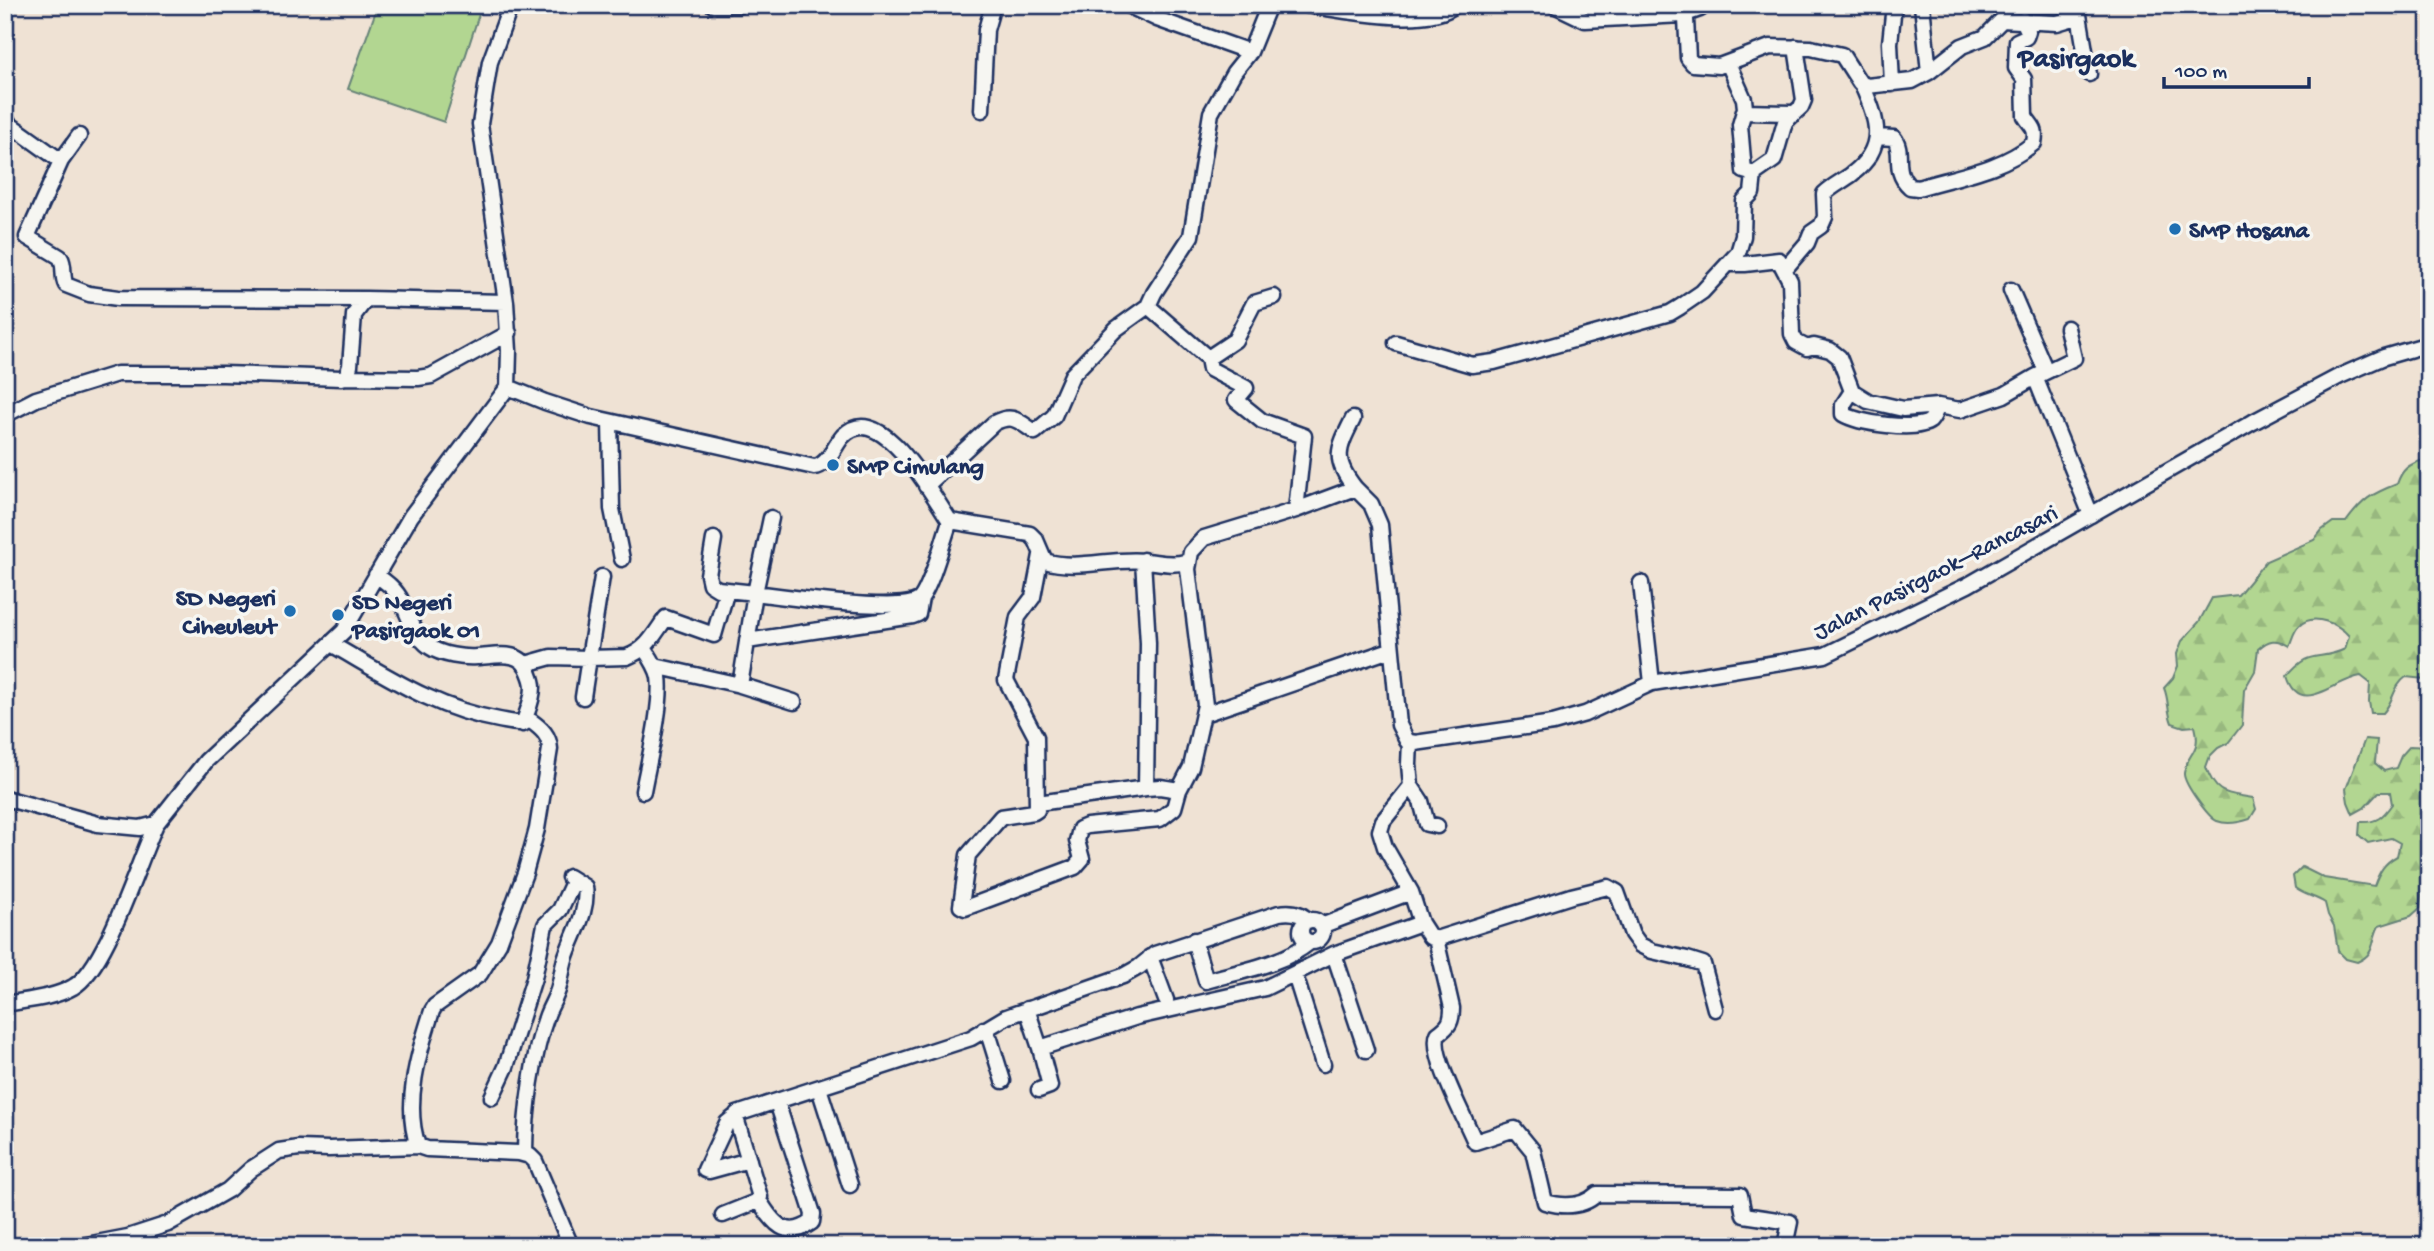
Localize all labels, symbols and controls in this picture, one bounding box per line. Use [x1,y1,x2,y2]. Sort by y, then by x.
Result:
district label: Pasirgaok [2016,44,2137,77]
scale bar [2164,46,2310,90]
text: 100 m [2174,61,2227,86]
place label: SMP Hosana [2189,218,2310,247]
marker: SMP Hosana [2167,221,2183,237]
place label: SMP Cimulang [847,454,984,483]
marker: SMP Cimulang [825,457,841,473]
street label: Jalan Pasirgaok–Rancasari [1810,500,2064,648]
place label: SD Negeri Ciheuleut [176,586,278,643]
place label: SD Negeri Pasirgaok 01 [350,590,480,647]
marker: SD Negeri Ciheuleut [282,603,298,619]
marker: SD Negeri Pasirgaok 01 [330,607,346,623]

